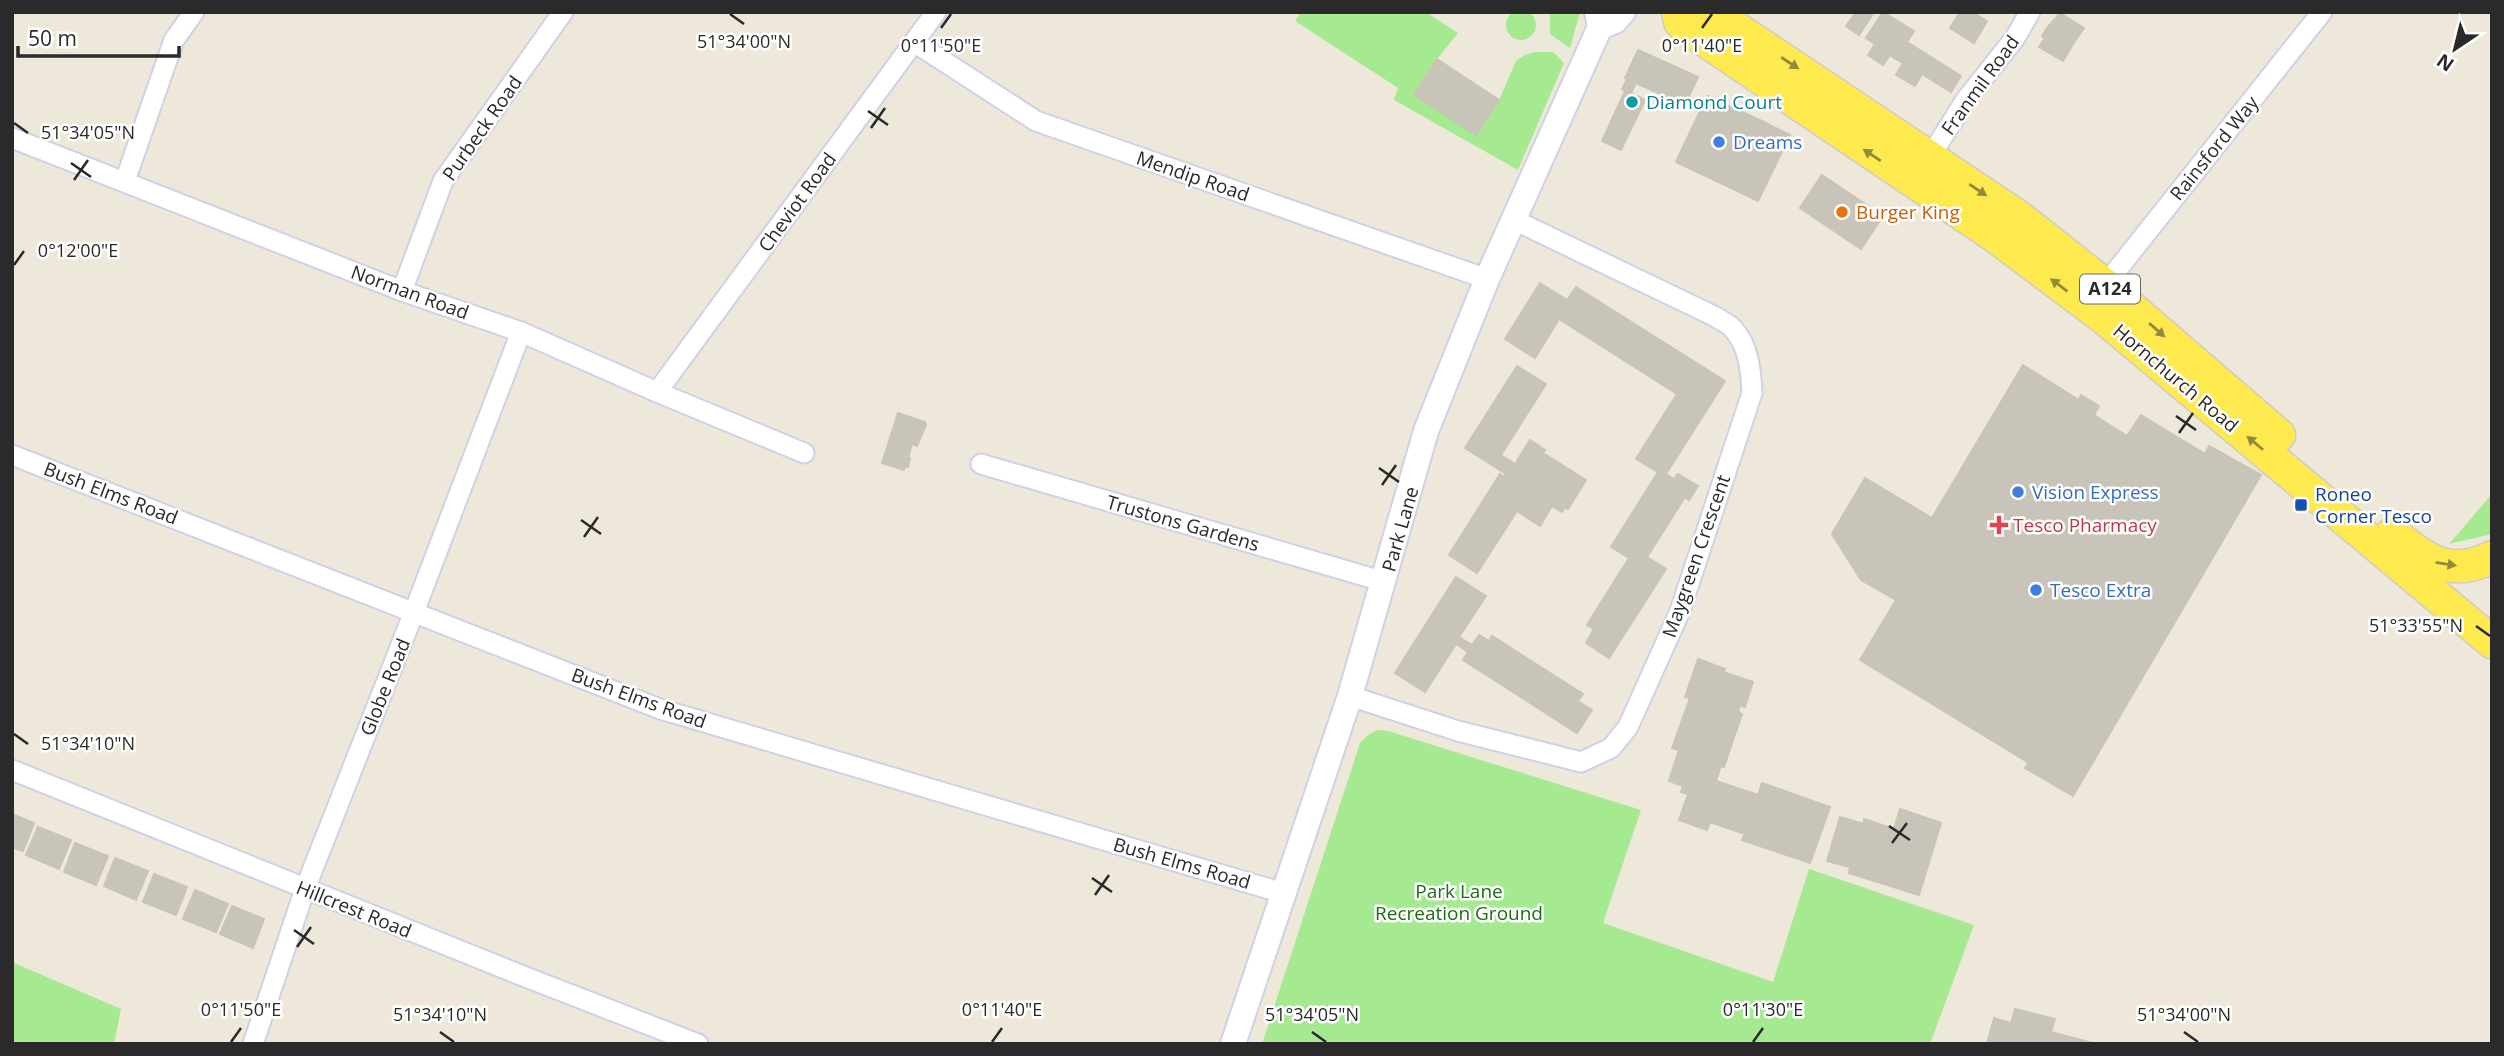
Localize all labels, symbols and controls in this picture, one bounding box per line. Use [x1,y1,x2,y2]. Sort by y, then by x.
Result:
scale bar [18,14,178,58]
north arrow [2420,14,2490,84]
text: 50 m [28,24,77,52]
text: 51°34'00"N [697,29,791,53]
street label: Franmil Road [1935,30,2025,140]
text: 0°11'50"E [901,33,981,57]
text: 0°11'40"E [1662,33,1742,57]
text: N [2431,48,2459,78]
one-way arrow [1780,56,1799,69]
street label: Purbeck Road [436,70,528,186]
place label: Diamond Court [1646,89,1782,115]
street label: Rainsford Way [2164,90,2265,206]
marker: Diamond Court [1624,94,1640,110]
text: 51°34'05"N [41,120,135,144]
place label: Dreams [1733,129,1802,155]
marker: Dreams [1711,134,1727,150]
street label: Mendip Road [1133,145,1253,207]
street label: Cheviot Road [752,147,842,257]
one-way arrow [1863,148,1881,162]
one-way arrow [1968,183,1988,196]
place label: Burger King [1856,199,1960,225]
marker: Burger King [1834,204,1850,220]
text: 0°12'00"E [38,238,118,262]
street label: Norman Road [347,259,473,325]
road number: A124 [2080,274,2140,304]
one-way arrow [2050,278,2068,292]
street label: Hornchurch Road [2108,318,2244,438]
one-way arrow [2149,322,2166,337]
one-way arrow [2247,436,2264,451]
street label: Bush Elms Road [40,455,182,531]
street label: Maygreen Crescent [1656,471,1736,641]
place label: Vision Express [2032,479,2159,505]
place label: Roneo Corner Tesco [2315,481,2432,529]
street label: Park Lane [1375,483,1425,575]
marker: Vision Express [2010,484,2026,500]
street label: Trustons Gardens [1104,489,1262,557]
marker: Roneo Corner Tesco [2293,497,2309,513]
place label: Tesco Pharmacy [2013,512,2157,538]
marker: Tesco Pharmacy [1991,517,2007,533]
one-way arrow [2436,559,2458,570]
place label: Tesco Extra [2050,577,2151,603]
marker: Tesco Extra [2028,582,2044,598]
text: 51°33'55"N [2369,613,2463,637]
street label: Globe Road [354,635,416,739]
street label: Bush Elms Road [568,662,710,734]
text: 51°34'10"N [41,731,135,755]
street label: Bush Elms Road [1110,831,1254,895]
street label: Hillcrest Road [293,874,415,944]
park label: Park Lane Recreation Ground [1375,878,1543,926]
text: 0°11'50"E [201,997,281,1021]
text: 0°11'40"E [962,997,1042,1021]
text: 0°11'30"E [1723,997,1803,1021]
text: 51°34'10"N [393,1002,487,1026]
text: 51°34'05"N [1265,1002,1359,1026]
text: 51°34'00"N [2137,1002,2231,1026]

